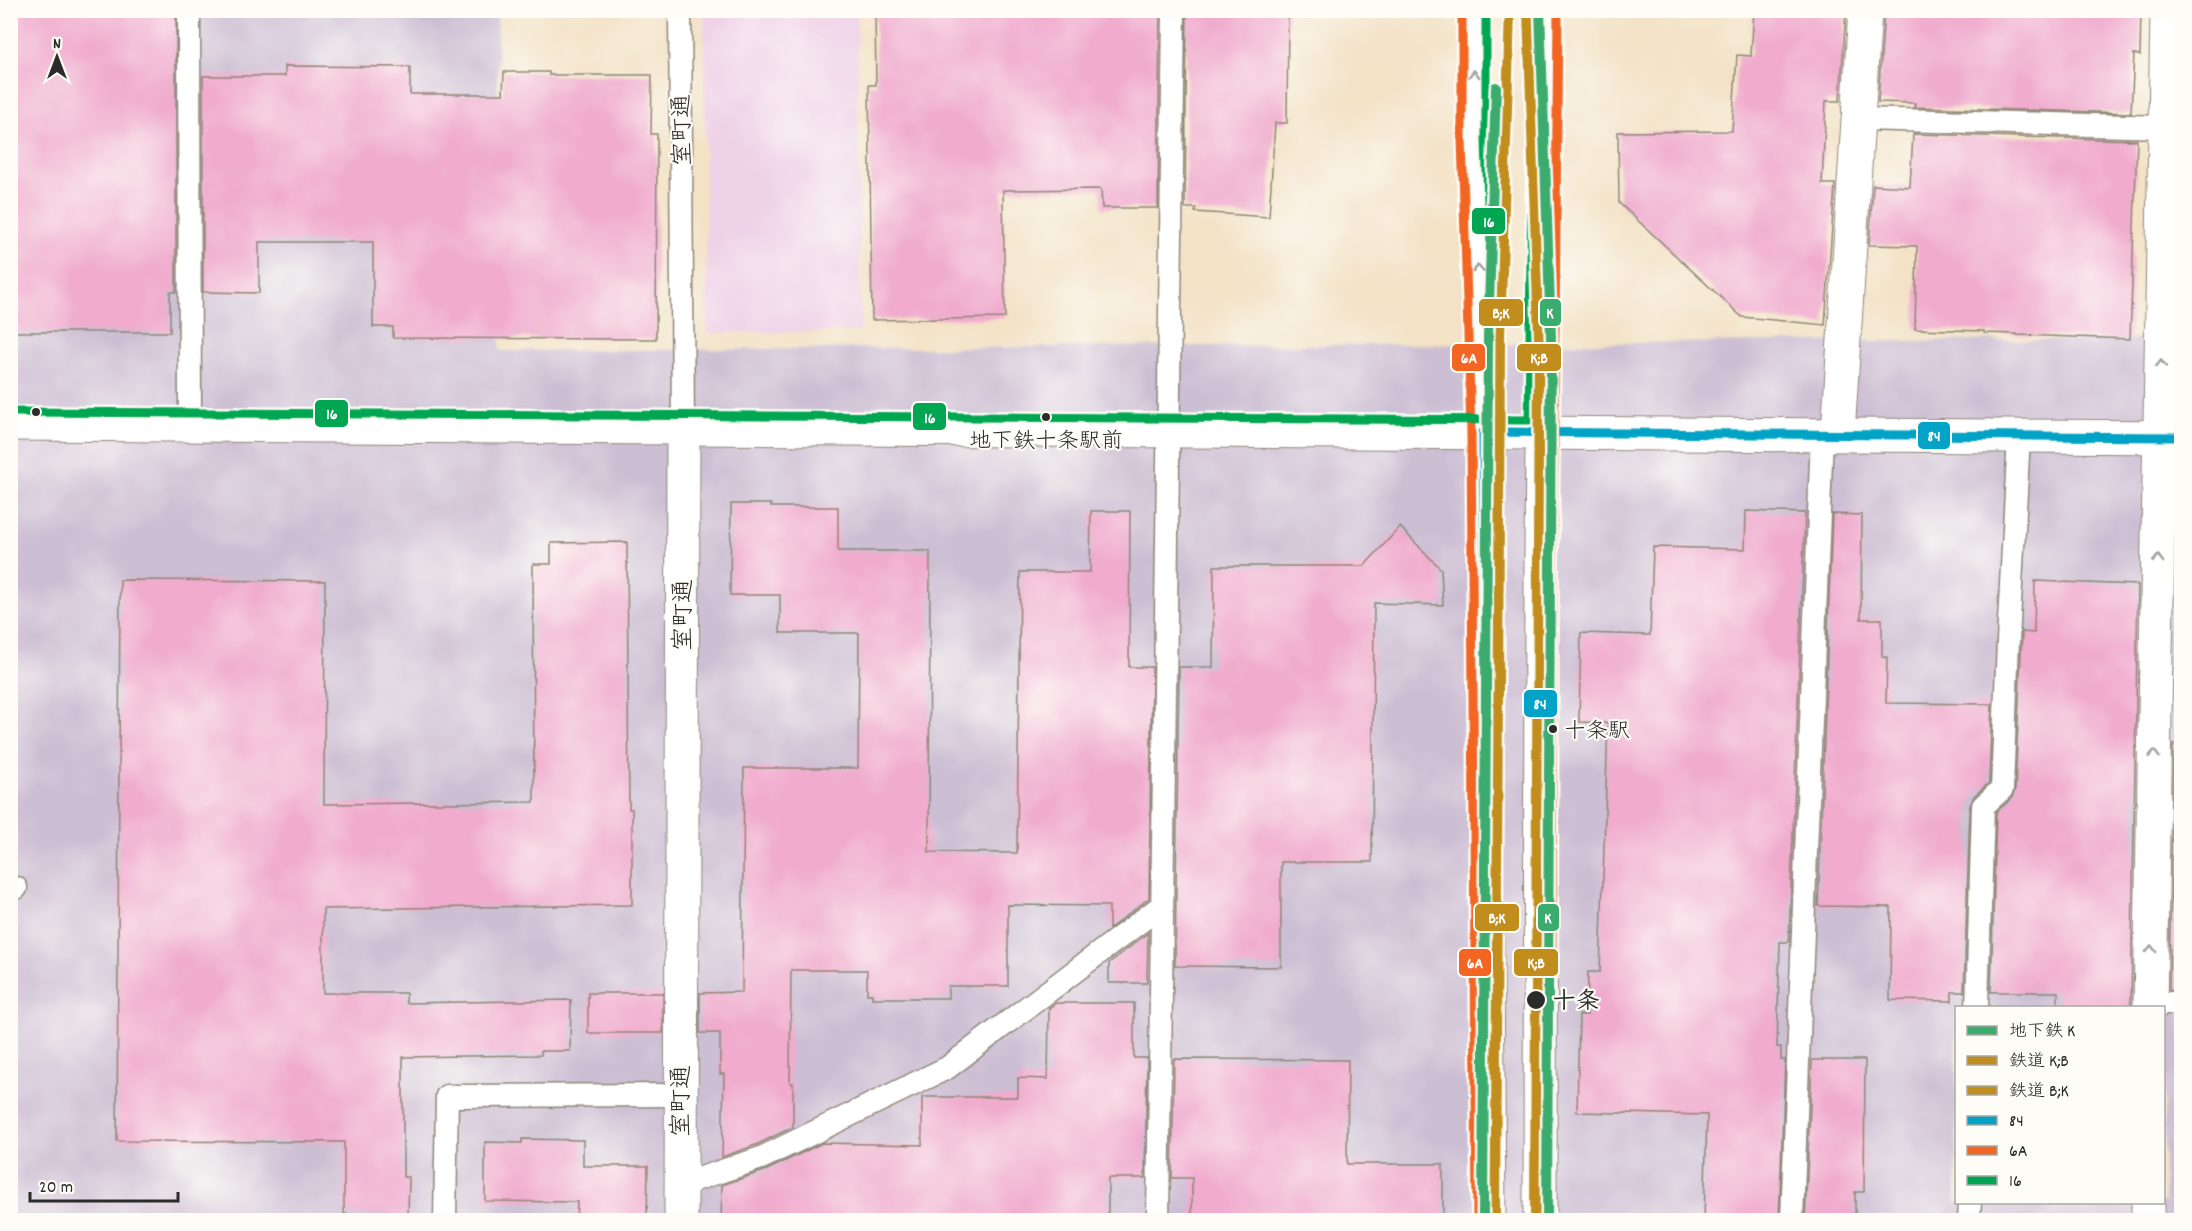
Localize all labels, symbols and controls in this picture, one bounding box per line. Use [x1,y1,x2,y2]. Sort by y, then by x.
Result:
north arrow [27,27,87,87]
text: N [53,33,61,56]
one-way arrow [1468,70,1480,79]
street label: 室町通 [666,94,702,166]
line badge: 16 [1471,207,1506,235]
text: 16 [1483,212,1495,235]
one-way arrow [1472,264,1484,273]
line badge: B;K [1478,298,1524,327]
line badge: K [1539,298,1562,327]
text: B;K [1492,303,1510,326]
text: K [1546,303,1554,326]
line badge: 6A [1451,343,1486,372]
line badge: K;B [1516,343,1562,372]
text: 6A [1461,348,1478,371]
text: K;B [1530,348,1548,371]
one-way arrow [2155,360,2167,369]
line badge: 16 [314,399,349,428]
line badge: 16 [912,402,947,431]
text: 16 [326,404,338,427]
unlabelled marker [30,406,42,418]
text: 16 [924,408,936,431]
marker: 地下鉄十条駅前 [1040,411,1052,423]
line badge: 84 [1917,421,1951,450]
text: 84 [1927,426,1941,449]
place label: 地下鉄十条駅前 [969,427,1123,458]
one-way arrow [2151,555,2164,564]
street label: 室町通 [668,579,702,651]
line badge: 84 [1523,689,1558,718]
text: 84 [1533,694,1547,717]
place label: 十条駅 [1564,717,1630,748]
marker: 十条駅 [1547,723,1559,735]
one-way arrow [2148,750,2160,759]
line badge: B;K [1474,903,1520,932]
line badge: K [1537,903,1560,932]
text: B;K [1488,908,1506,931]
text: K [1544,908,1552,931]
one-way arrow [2145,945,2157,954]
line badge: 6A [1458,948,1492,977]
line badge: K;B [1513,948,1559,977]
text: 6A [1467,953,1484,976]
text: K;B [1527,953,1545,976]
place label: 十条 [1552,986,1600,1020]
marker: 十条 [1525,989,1547,1011]
legend [1955,1006,2165,1204]
text: 地下鉄 K [2009,1020,2075,1045]
text: 鉄道 K;B [2009,1050,2069,1075]
street label: 室町通 [666,1065,700,1137]
text: 鉄道 B;K [2009,1080,2069,1105]
text: 84 [2009,1110,2024,1135]
text: 6A [2009,1140,2028,1165]
scale bar [30,1165,178,1203]
text: 16 [2009,1170,2022,1195]
text: 20 m [39,1176,73,1201]

